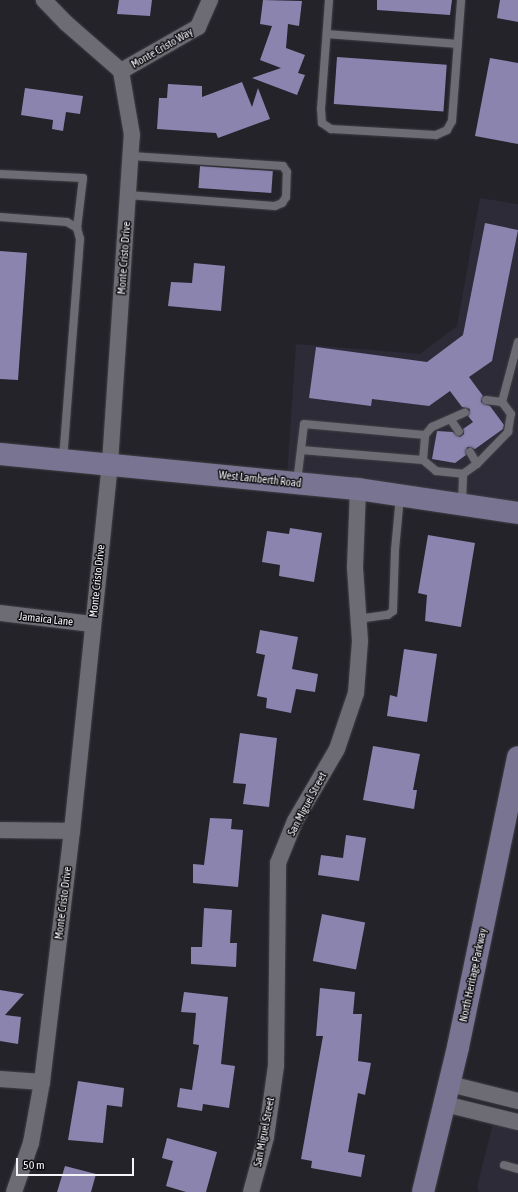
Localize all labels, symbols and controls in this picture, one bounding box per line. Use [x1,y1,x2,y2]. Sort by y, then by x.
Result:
street label: Monte Cristo Way [129,25,195,71]
street label: Monte Cristo Drive [115,221,133,295]
street label: West Lamberth Road [218,468,302,490]
street label: Monte Cristo Drive [87,544,107,618]
street label: Jamaica Lane [18,610,74,628]
street label: San Miguel Street [285,770,329,838]
street label: Monte Cristo Drive [52,866,74,940]
street label: North Heritage Parkway [457,927,489,1023]
street label: San Miguel Street [251,1096,277,1168]
scale bar [18,1150,136,1176]
text: 50 m [23,1158,45,1172]

